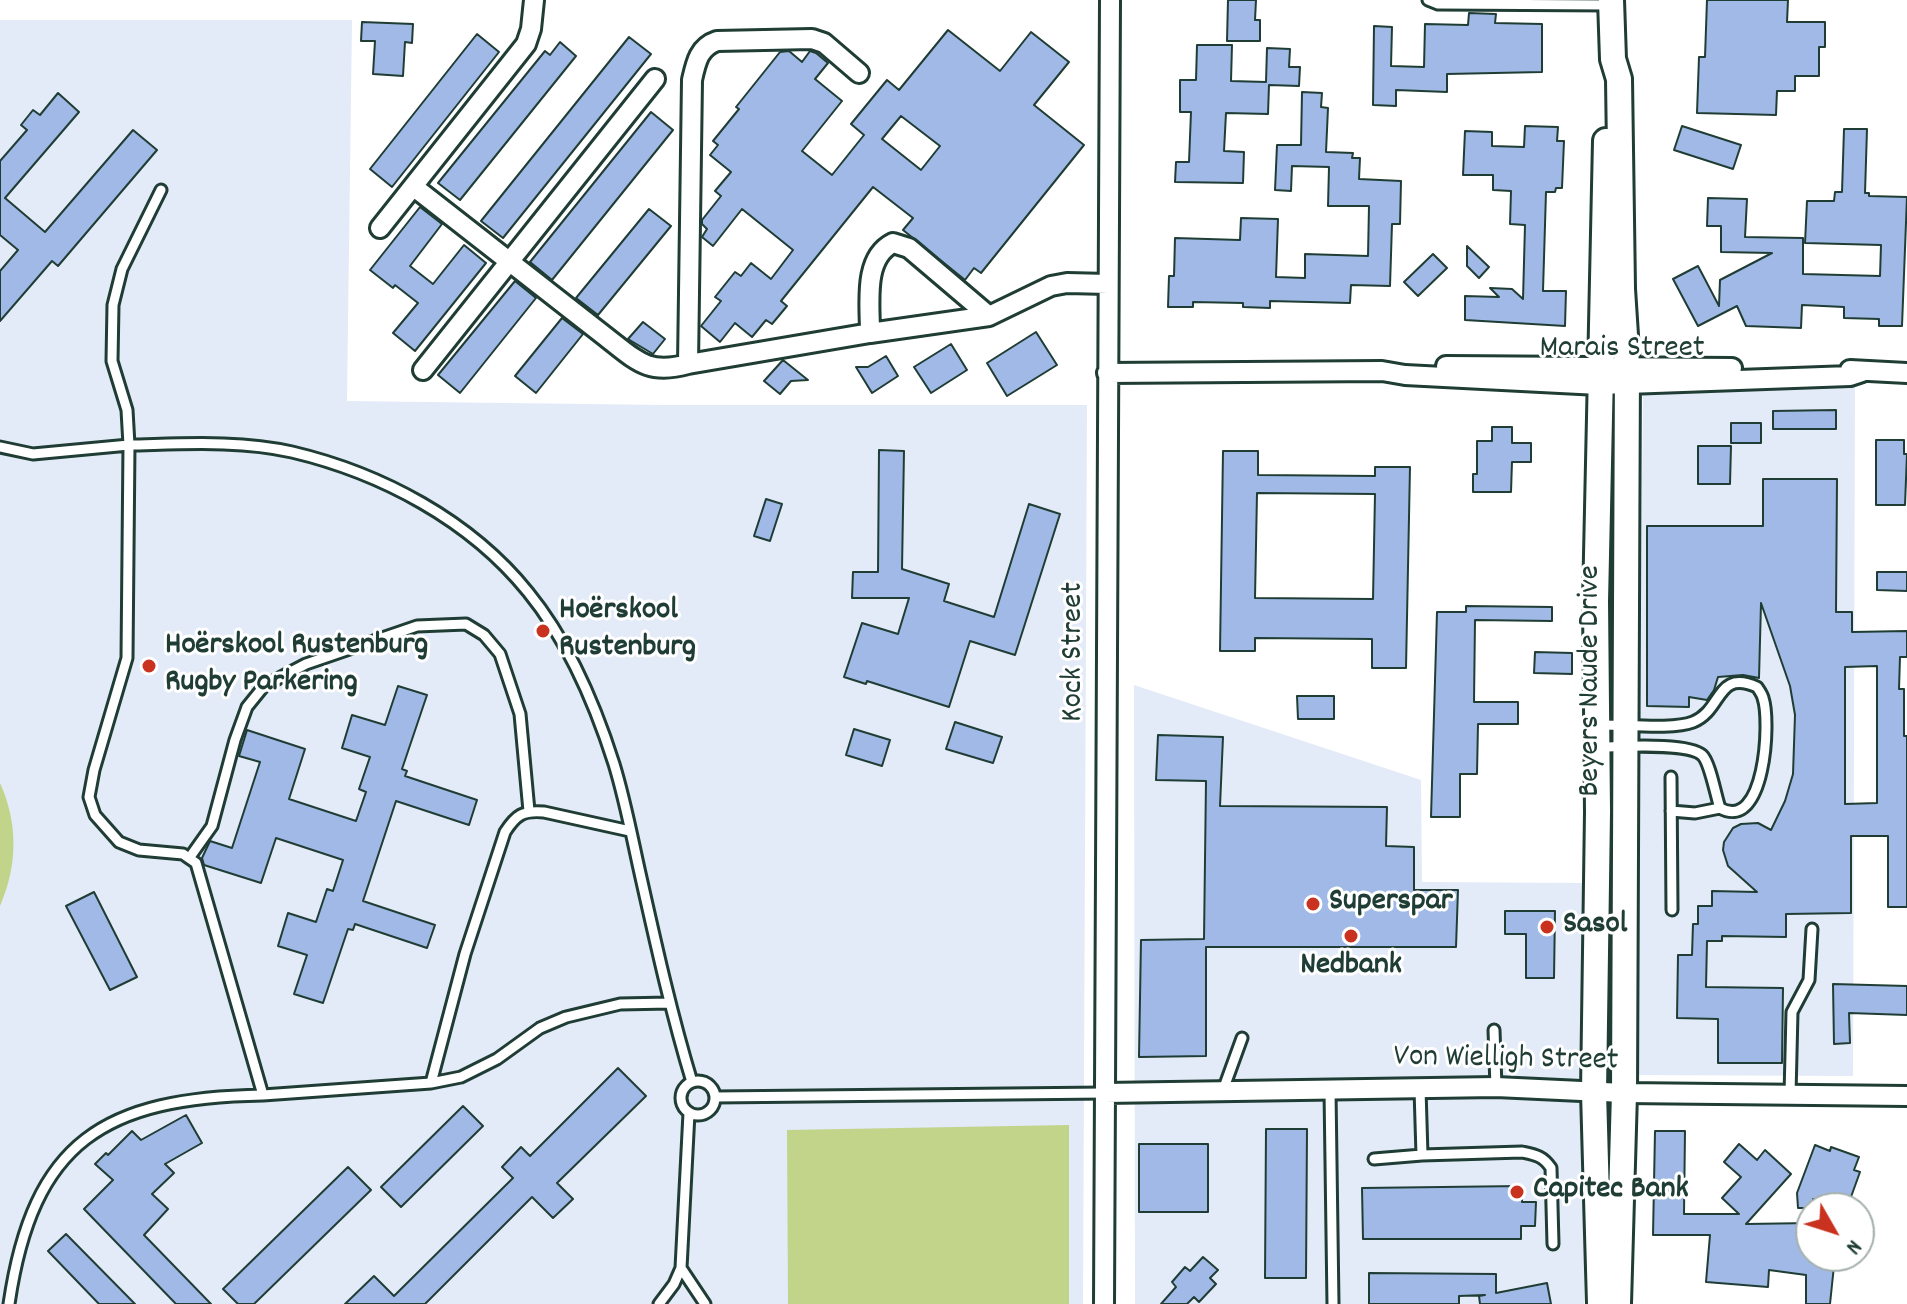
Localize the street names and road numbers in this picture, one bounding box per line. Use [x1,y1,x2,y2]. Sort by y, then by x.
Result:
street label: Marais Street [1539,332,1705,370]
street label: Beyers Naude Drive [1574,565,1612,797]
street label: Kock Street [1057,582,1095,722]
street label: Von Wielligh Street [1393,1040,1619,1082]

